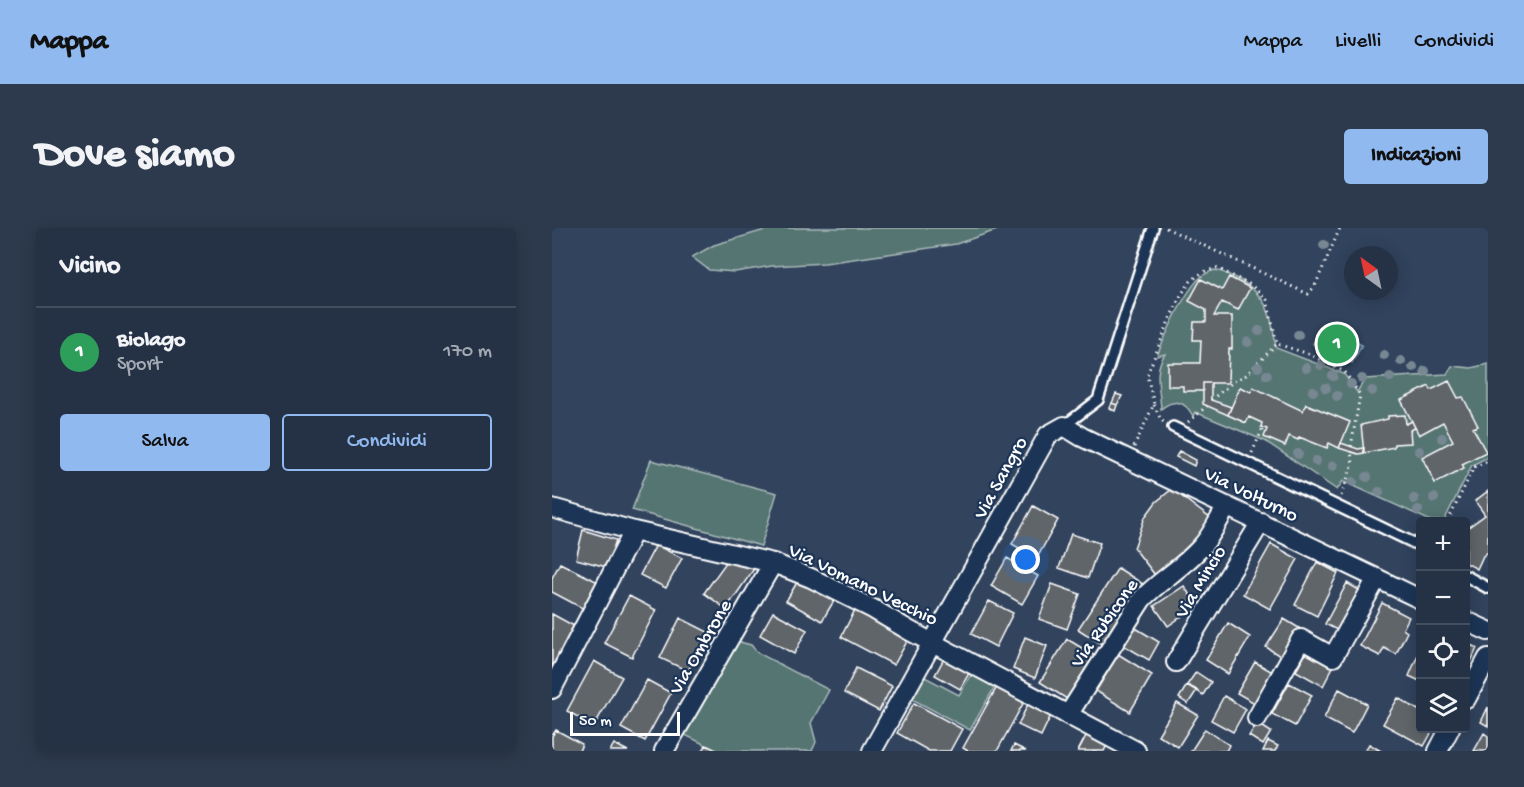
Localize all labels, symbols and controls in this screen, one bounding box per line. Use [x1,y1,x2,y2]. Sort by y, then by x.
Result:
text: Mappa [30,26,108,59]
text: Mappa [1243,30,1302,55]
text: Livelli [1335,30,1381,55]
text: Condividi [1414,30,1494,55]
button: Indicazioni [1344,129,1488,184]
text: Dove siamo [36,132,235,181]
north arrow [1344,246,1398,300]
text: Vicino [60,252,120,283]
pin: 1 [1318,322,1356,366]
text: Biolago [117,328,185,354]
text: 1 [75,341,84,364]
text: 170 m [443,341,492,364]
text: Sport [117,354,162,377]
button: Salva [60,414,270,471]
button: Condividi [282,414,492,471]
street label: Via Sangro [970,434,1034,525]
street label: Via Volturno [1199,463,1301,529]
map controls [1416,517,1470,733]
button: + [1416,517,1470,571]
street label: Via Vomano Vecchio [783,540,941,632]
street label: Via Mincio [1171,542,1233,624]
your location [1011,545,1040,574]
button: − [1416,571,1470,625]
street label: Via Rubicone [1066,575,1145,674]
street label: Via Ombrone [665,596,739,700]
button: locate [1416,625,1470,679]
button: layers [1416,679,1470,733]
scale bar [570,709,680,736]
text: 50 m [579,713,612,732]

